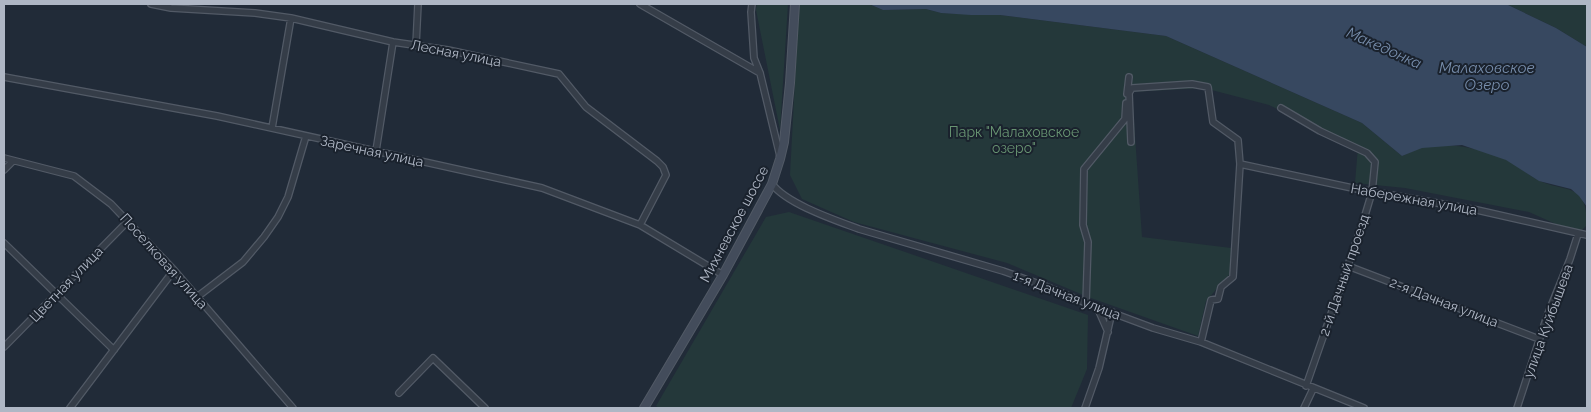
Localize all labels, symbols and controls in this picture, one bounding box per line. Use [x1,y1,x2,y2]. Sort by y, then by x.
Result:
water label: Македонка [1344,24,1424,73]
street label: Лесная улица [409,36,503,70]
water label: Малаховское Озеро [1439,59,1535,94]
park label: Парк "Малаховское озеро" [949,124,1079,156]
street label: Заречная улица [319,132,425,170]
street label: Михневское шоссе [697,163,771,285]
street label: Набережная улица [1349,180,1479,218]
street label: Поселковая улица [117,210,211,312]
street label: 2-й Дачный проезд [1316,212,1372,338]
street label: Цветная улица [26,243,106,325]
street label: улица Куйбышева [1520,262,1576,380]
street label: 1-я Дачная улица [1011,267,1123,323]
street label: 2-я Дачная улица [1387,274,1501,330]

